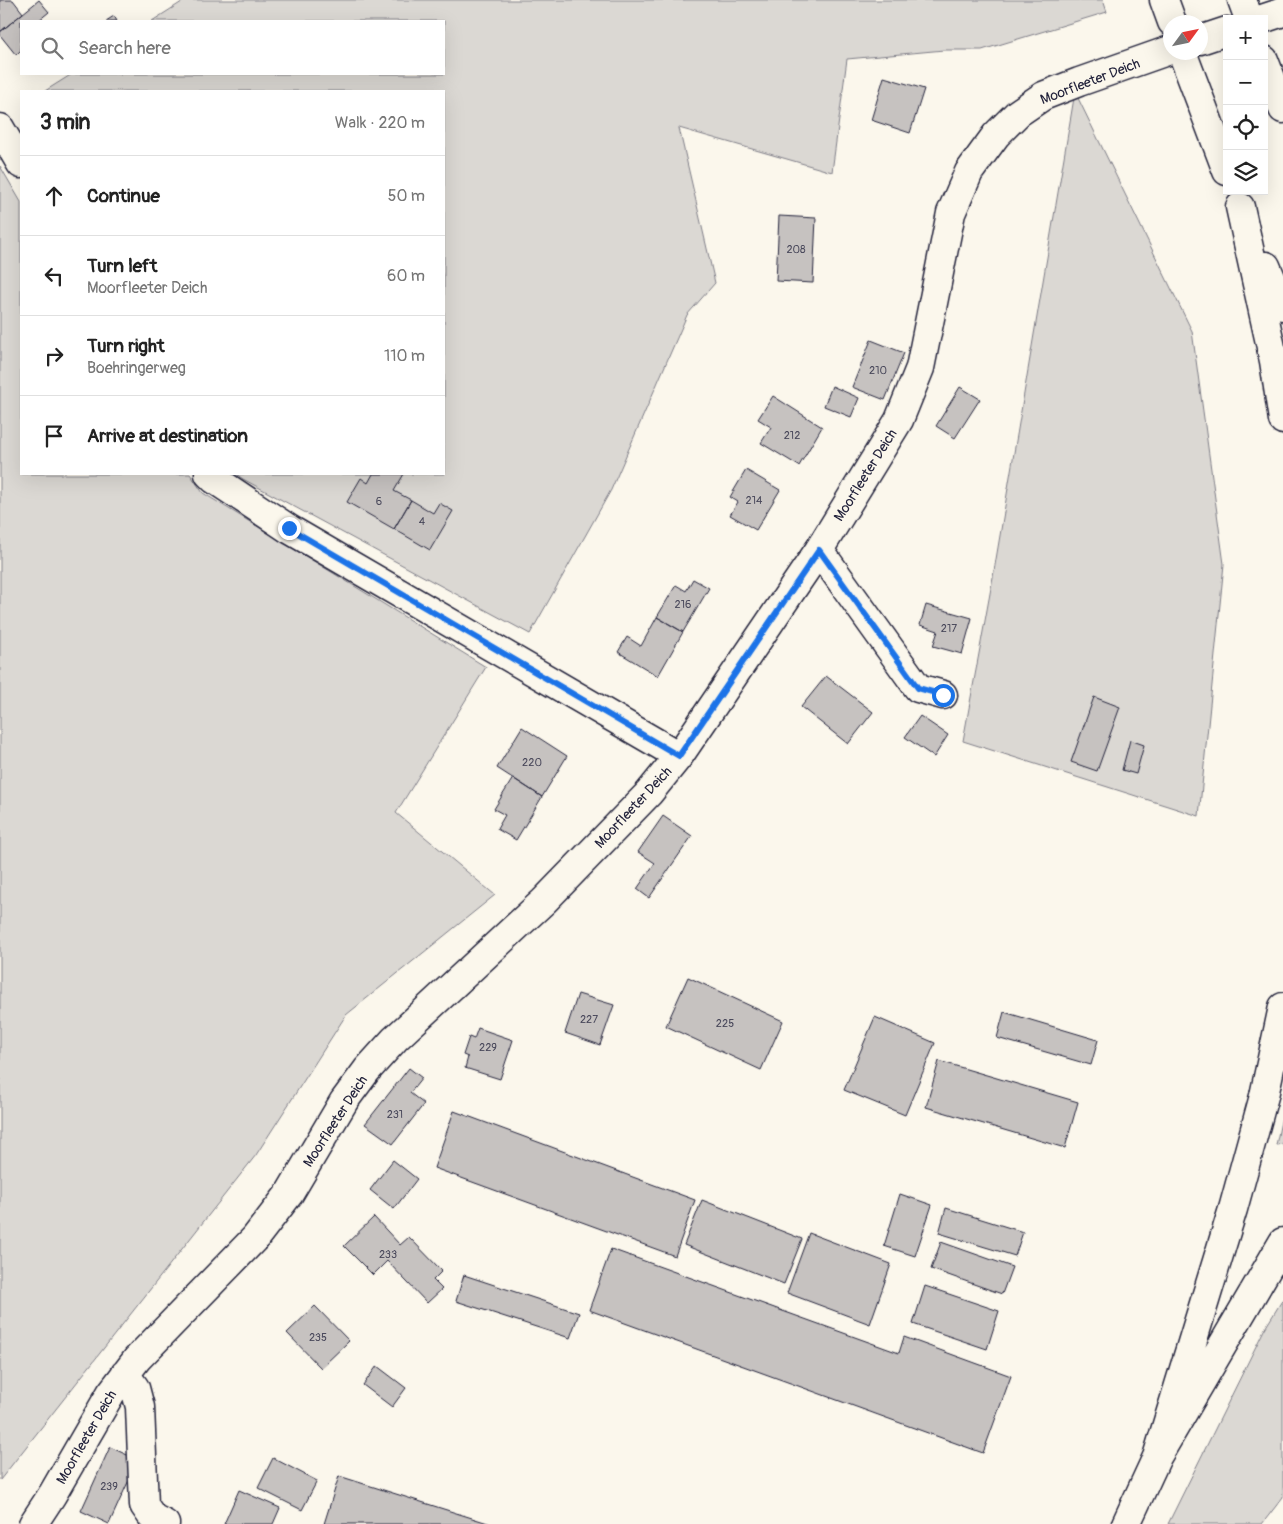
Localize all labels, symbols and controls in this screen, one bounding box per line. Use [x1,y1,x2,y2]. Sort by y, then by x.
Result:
north arrow [1163,15,1208,60]
map controls [1223,15,1268,195]
button: + [1223,15,1268,60]
search box [20,20,445,75]
icon: search [38,34,66,62]
text: Search here [78,36,171,60]
street label: Moorfleeter Deich [1038,55,1142,108]
button: − [1223,60,1268,105]
button: locate [1223,105,1268,150]
text: 3 min [40,109,90,136]
text: Walk · 220 m [335,113,425,133]
button: layers [1223,150,1268,195]
icon: ahead [40,182,68,210]
text: Continue [87,184,160,208]
text: 50 m [388,186,425,206]
house number: 208 [786,243,806,256]
text: Turn left [87,254,157,278]
icon: left [40,262,68,290]
text: 60 m [387,266,425,286]
text: Moorfleeter Deich [87,278,207,298]
text: Turn right [87,334,165,358]
icon: right [40,342,68,370]
text: 110 m [384,346,425,366]
text: Boehringerweg [87,358,186,378]
house number: 210 [869,364,887,377]
icon: arrive [40,422,68,450]
text: Arrive at destination [87,424,248,448]
street label: Moorfleeter Deich [830,426,901,524]
house number: 212 [784,429,800,442]
house number: 214 [746,494,763,507]
house number: 6 [376,495,382,508]
house number: 4 [419,515,426,528]
route end [278,517,301,540]
house number: 216 [675,598,691,611]
house number: 217 [941,622,957,635]
route start [932,684,955,707]
house number: 220 [522,756,542,769]
street label: Moorfleeter Deich [591,763,676,852]
house number: 227 [580,1013,598,1026]
house number: 225 [716,1017,734,1030]
house number: 229 [479,1041,497,1054]
street label: Moorfleeter Deich [300,1072,371,1170]
house number: 231 [387,1108,403,1121]
house number: 233 [379,1248,397,1261]
house number: 235 [309,1331,327,1344]
street label: Moorfleeter Deich [53,1387,120,1487]
house number: 239 [100,1480,118,1493]

